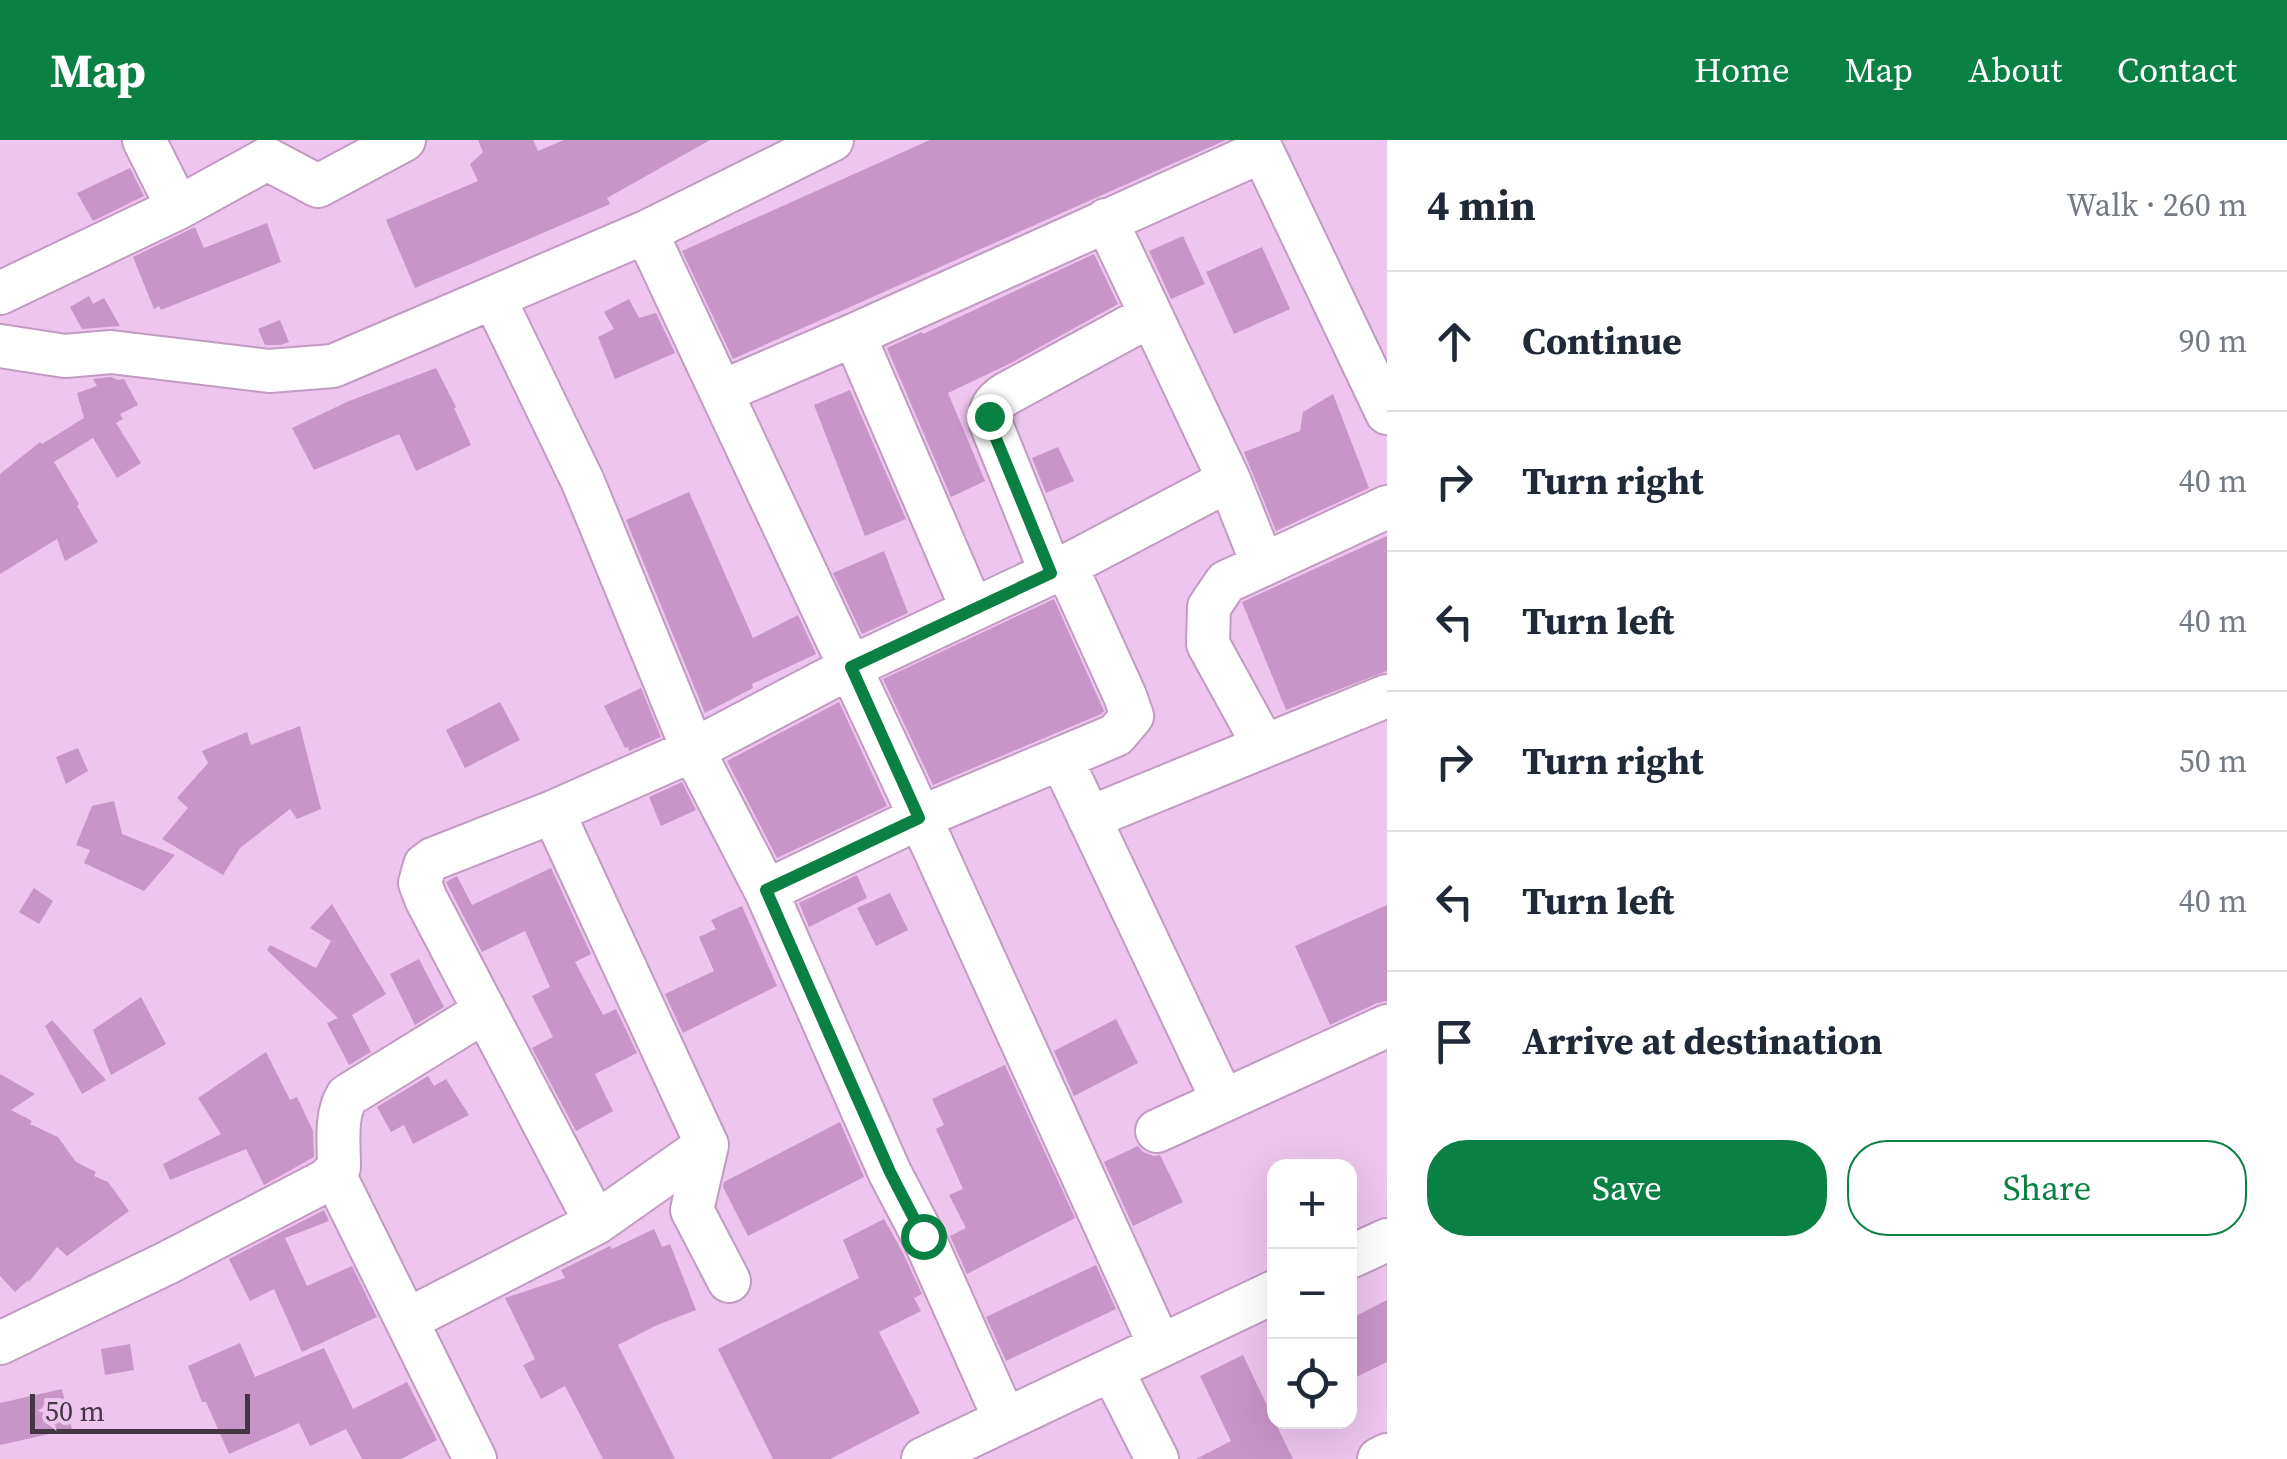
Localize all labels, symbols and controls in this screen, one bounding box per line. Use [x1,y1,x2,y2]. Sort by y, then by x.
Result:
text: Map [50,37,146,103]
text: Home [1694,46,1790,94]
text: Map [1845,46,1913,94]
text: About [1968,46,2062,94]
text: Contact [2117,46,2237,94]
text: 4 min [1427,176,1536,234]
text: Walk · 260 m [2066,183,2247,227]
icon: ahead [1427,314,1482,369]
text: Continue [1522,315,1682,367]
text: 90 m [2179,319,2247,363]
route end [967,394,1013,440]
icon: right [1427,454,1482,509]
text: Turn right [1522,455,1704,507]
text: 40 m [2179,459,2247,503]
icon: left [1427,594,1482,649]
text: Turn left [1522,595,1674,647]
text: 40 m [2179,599,2247,643]
icon: right [1427,734,1482,789]
text: Turn right [1522,735,1704,787]
text: 50 m [2179,739,2247,783]
icon: left [1427,874,1482,929]
text: Turn left [1522,875,1674,927]
text: 40 m [2179,879,2247,923]
icon: arrive [1427,1014,1482,1069]
text: Arrive at destination [1522,1015,1883,1067]
button: Save [1427,1140,1827,1236]
button: Share [1847,1140,2247,1236]
map controls [1267,1159,1357,1429]
button: + [1267,1159,1357,1249]
route start [901,1214,947,1260]
button: − [1267,1249,1357,1339]
button: locate [1267,1339,1357,1429]
scale bar [30,1389,250,1434]
text: 50 m [45,1392,105,1430]

